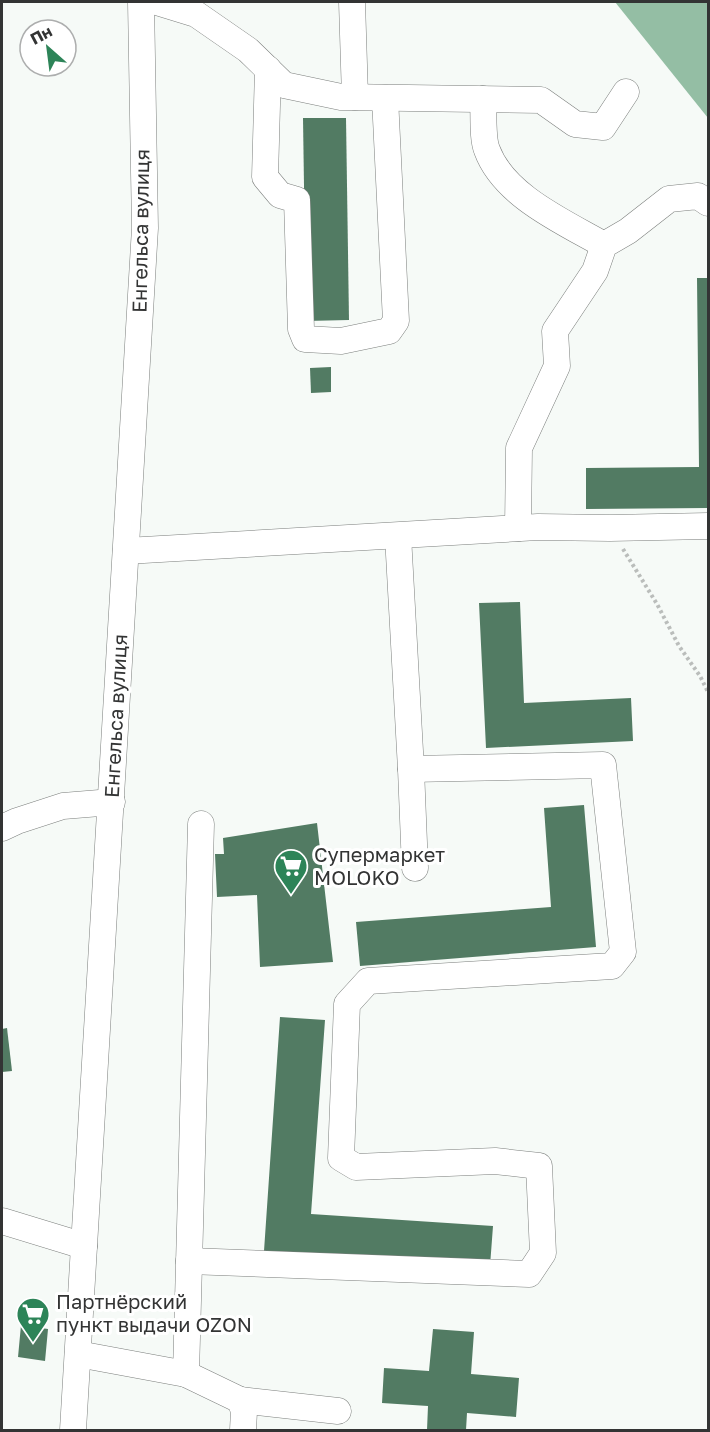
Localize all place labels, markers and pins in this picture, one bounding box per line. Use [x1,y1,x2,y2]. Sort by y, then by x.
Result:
place label: Супермаркет MOLOKO [314,842,445,889]
supermarket icon: Супермаркет MOLOKO [273,848,309,895]
place label: Партнёрский пункт выдачи OZON [56,1289,252,1336]
supermarket icon: Партнёрский пункт выдачи OZON [15,1296,51,1343]

